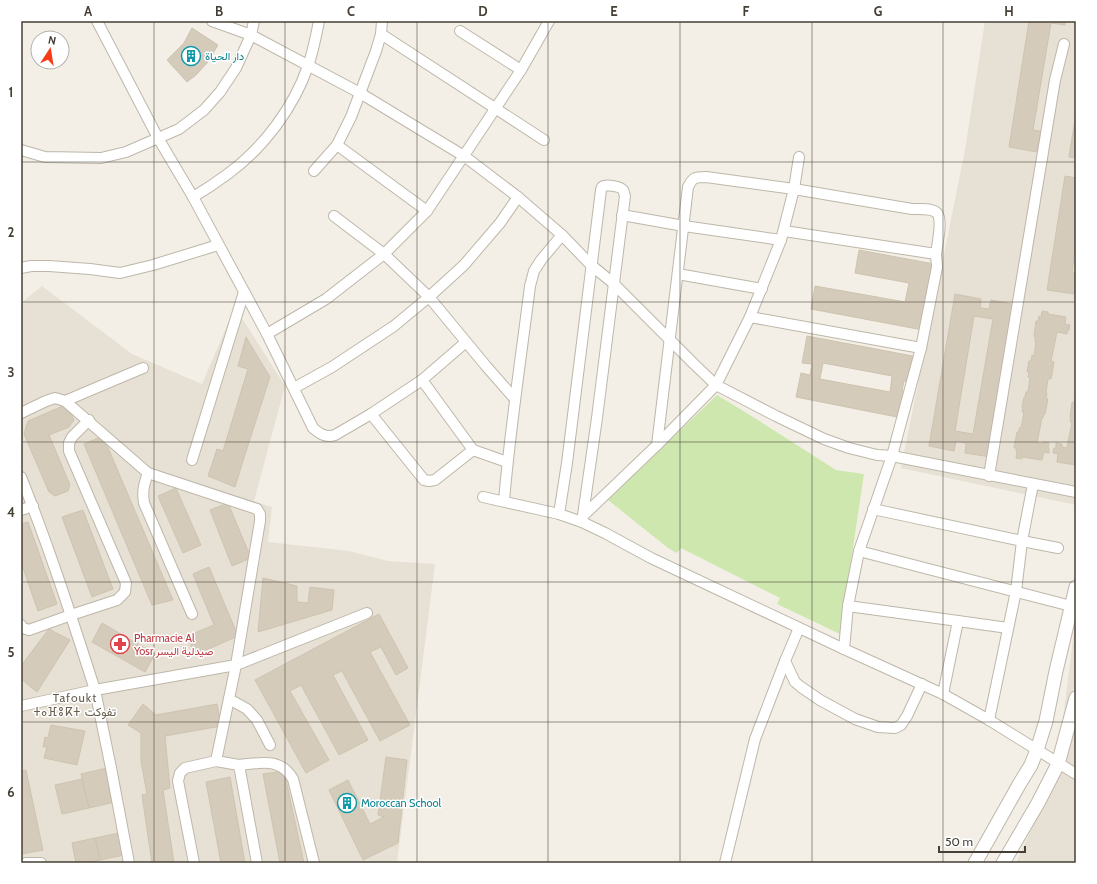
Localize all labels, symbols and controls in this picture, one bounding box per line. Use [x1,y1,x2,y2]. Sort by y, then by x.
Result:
text: A [84,3,93,19]
text: B [215,3,223,19]
text: C [347,3,355,19]
text: D [478,3,488,19]
text: E [610,3,618,19]
text: F [743,3,750,19]
text: G [874,3,883,19]
text: H [1004,3,1014,19]
north arrow [30,30,70,70]
text: N [47,33,57,48]
building icon: دار الحياة [180,45,202,67]
place label: دار الحياة [205,49,244,63]
text: 1 [9,84,13,100]
text: 2 [8,224,15,240]
text: 3 [7,364,15,380]
text: 4 [7,504,15,520]
place label: Pharmacie Al Yosr صيدلية اليسر [133,631,214,658]
pharmacy icon: Pharmacie Al Yosr صيدلية اليسر [109,633,131,655]
text: 5 [8,644,15,660]
district label: Tafoukt ⵜⴰⴼⵓⴽⵜ تفوكت [34,690,117,720]
text: 6 [7,784,15,800]
building icon: Moroccan School [336,792,358,814]
place label: Moroccan School [361,796,442,810]
scale bar [939,828,1025,854]
text: 50 m [945,834,973,849]

